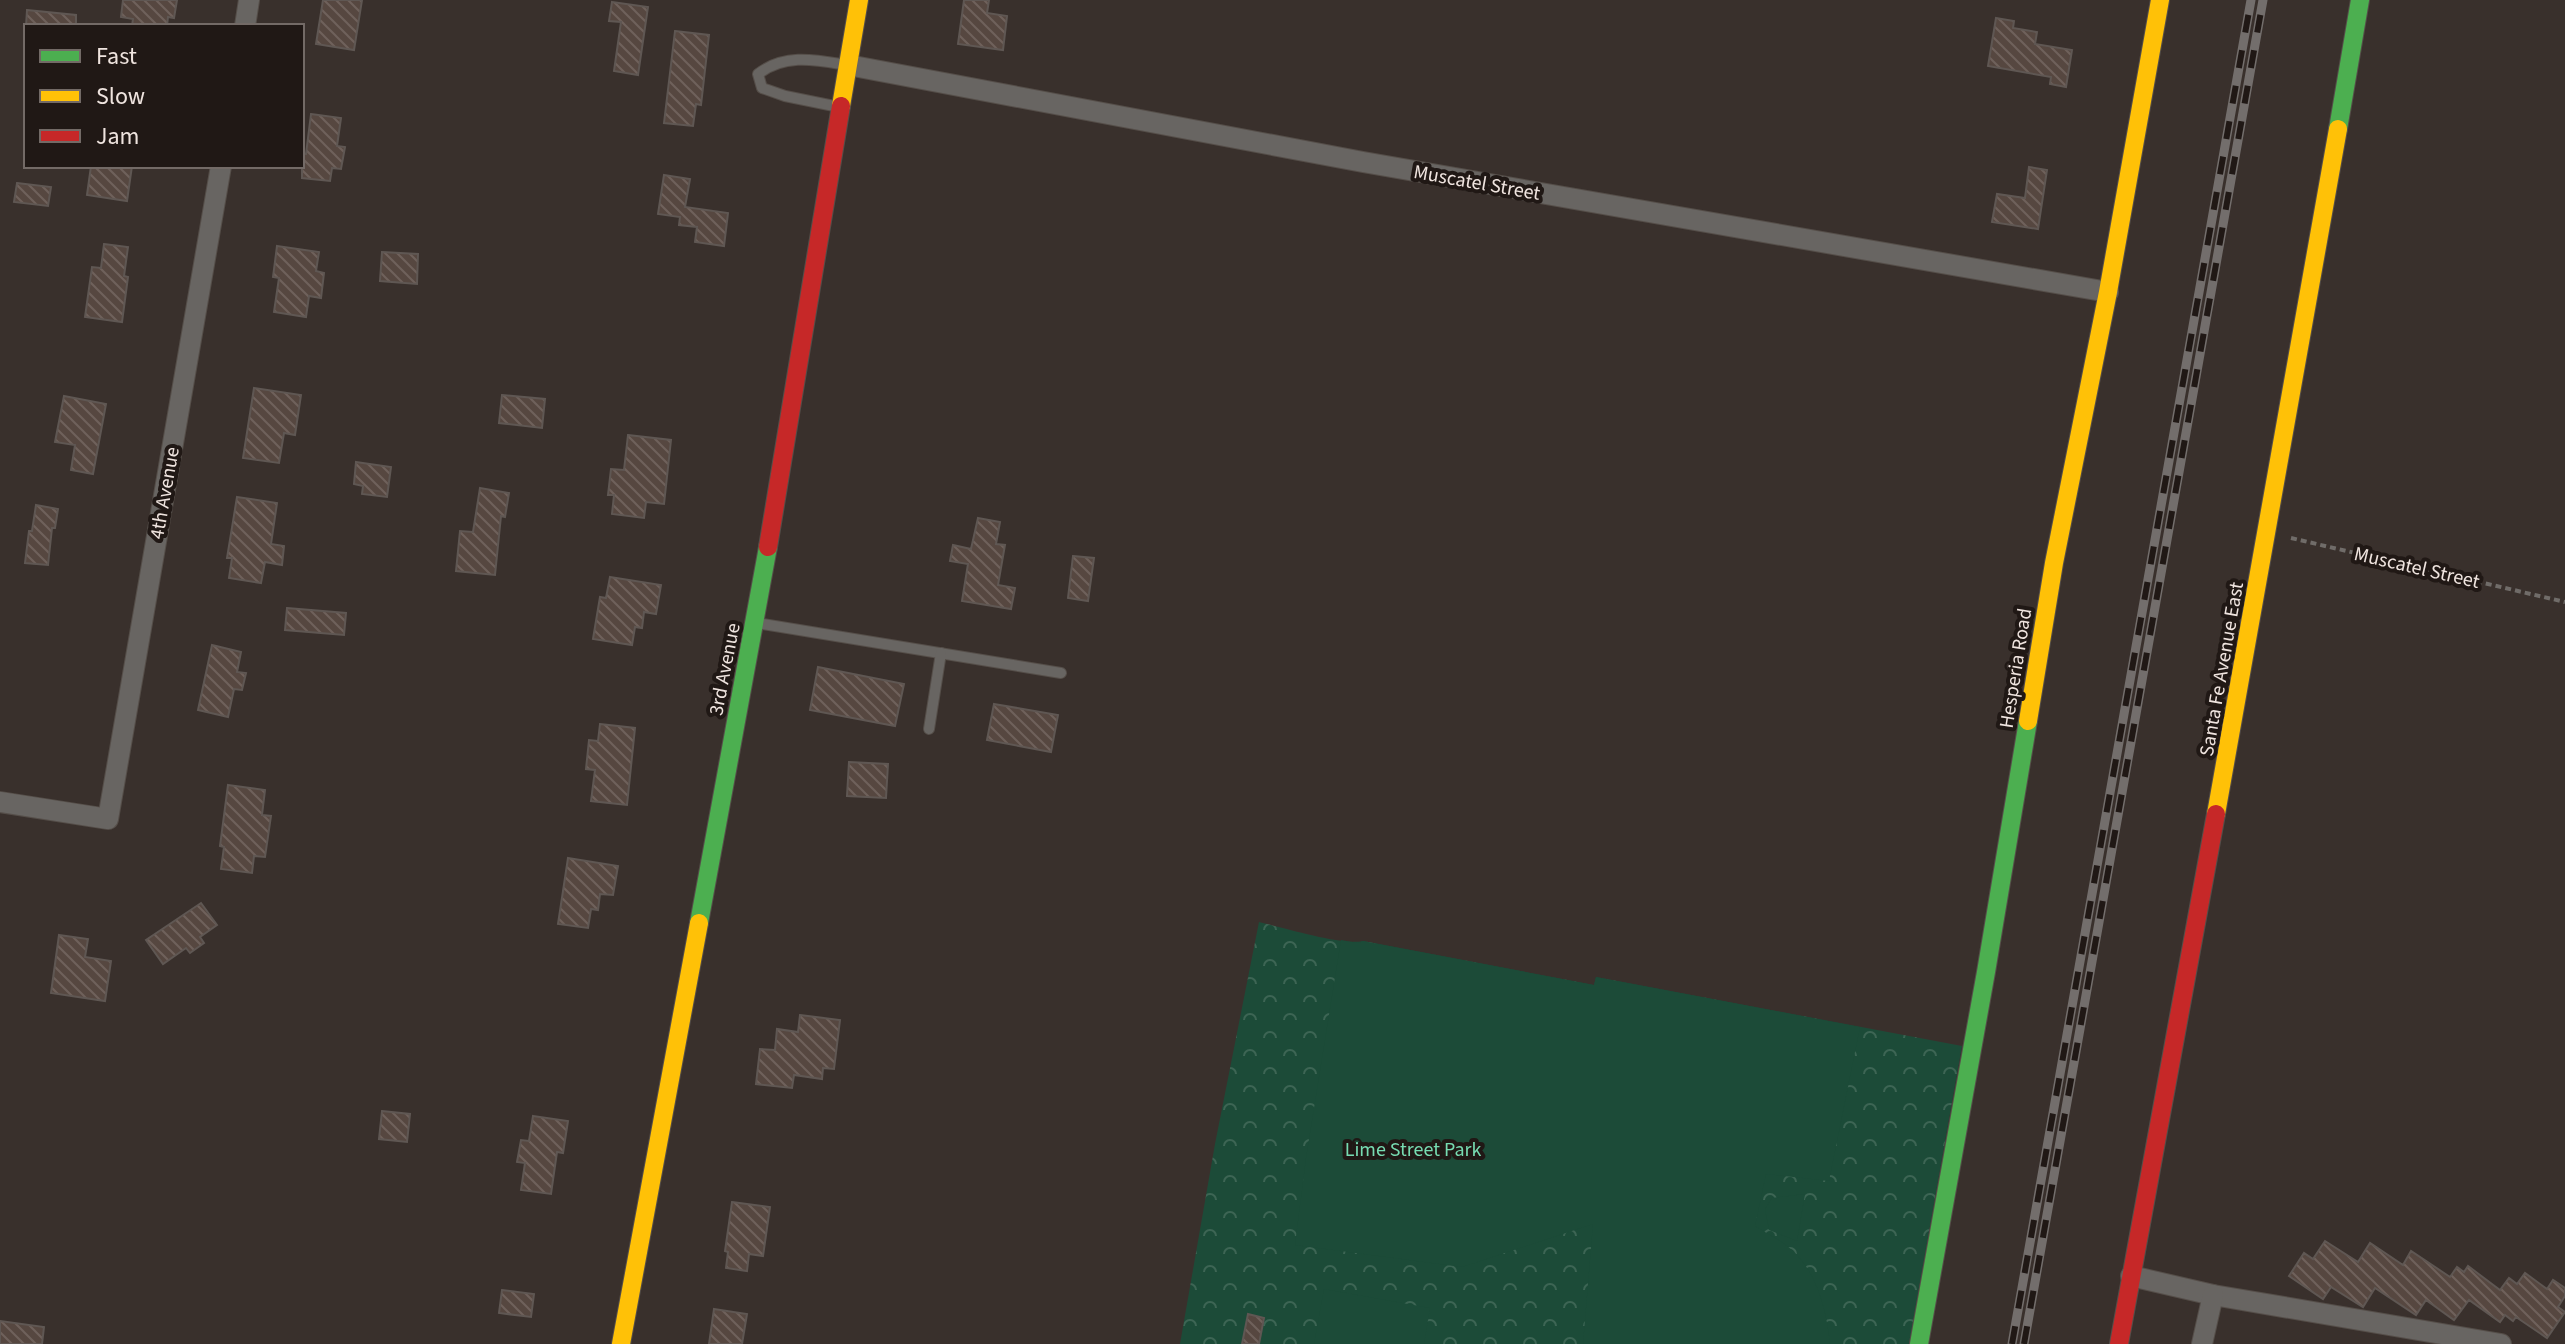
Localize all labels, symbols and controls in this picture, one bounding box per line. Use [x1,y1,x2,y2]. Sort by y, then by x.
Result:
legend [24,24,304,168]
text: Fast [96,39,137,74]
text: Slow [96,79,145,114]
text: Jam [96,119,140,154]
street label: Muscatel Street [1411,158,1543,208]
street label: 4th Avenue [143,445,187,542]
street label: Muscatel Street [2351,540,2483,596]
street label: Santa Fe Avenue East [2193,580,2251,759]
street label: Hesperia Road [1993,606,2039,730]
street label: 3rd Avenue [702,621,748,718]
park label: Lime Street Park [1345,1136,1481,1164]

